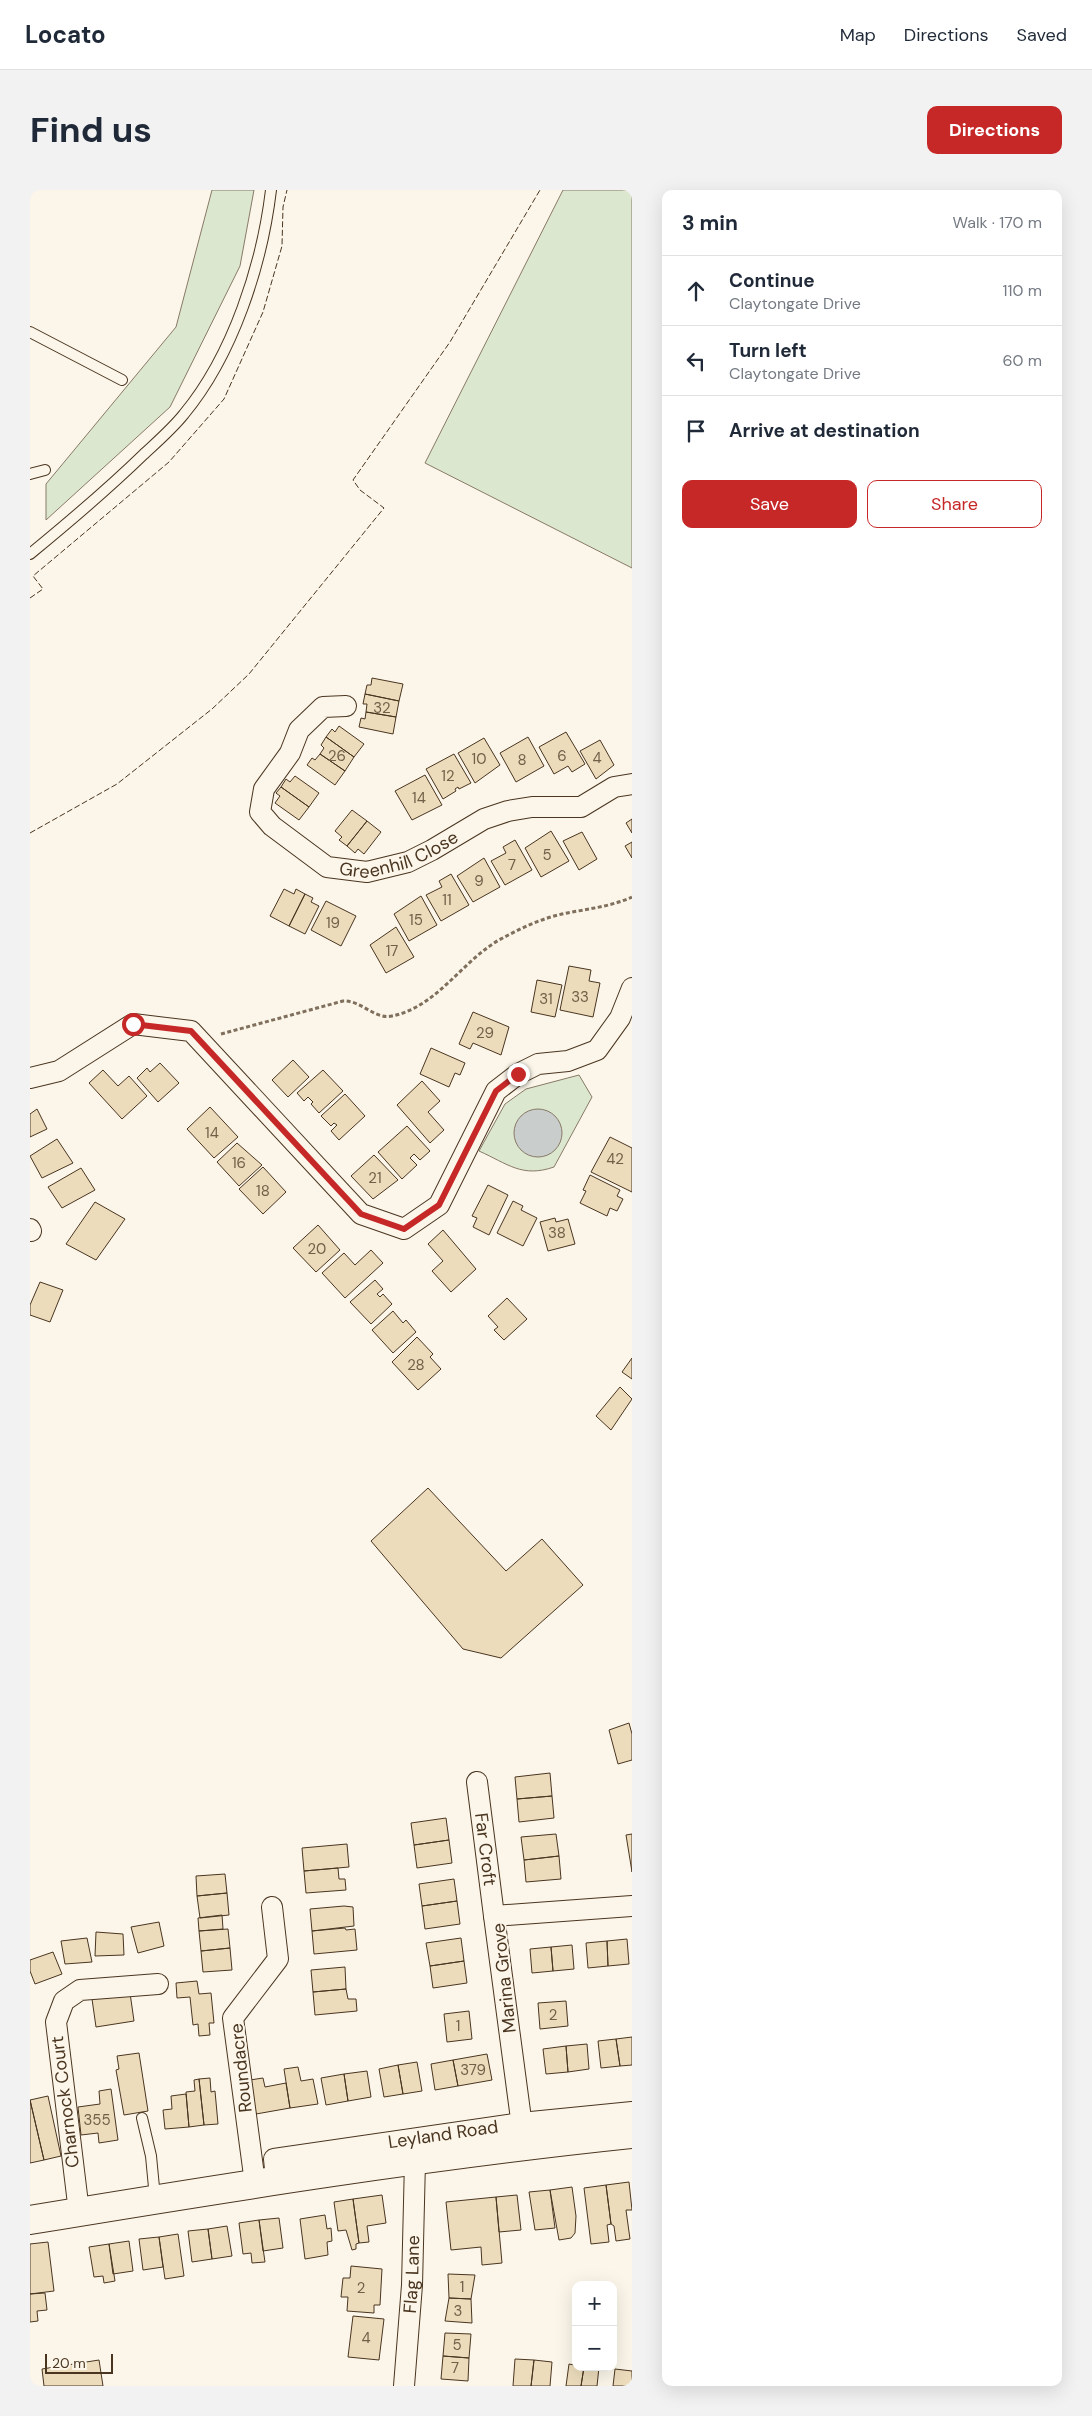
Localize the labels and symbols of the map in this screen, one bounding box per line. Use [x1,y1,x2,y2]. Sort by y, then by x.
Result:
house number: 32 [373,698,391,718]
house number: 26 [328,746,346,766]
house number: 6 [557,746,567,766]
house number: 4 [592,748,602,768]
house number: 10 [472,749,486,769]
house number: 8 [517,750,527,770]
house number: 12 [441,766,455,786]
house number: 14 [412,788,426,808]
street label: Greenhill Close [338,825,463,884]
house number: 5 [542,845,552,865]
house number: 7 [508,855,516,875]
house number: 9 [474,871,484,891]
house number: 11 [442,890,452,910]
house number: 15 [409,910,423,930]
house number: 19 [326,913,340,933]
house number: 17 [386,941,398,961]
house number: 33 [571,987,589,1007]
house number: 31 [539,989,553,1009]
route start [122,1013,145,1036]
house number: 29 [476,1023,494,1043]
route end [507,1063,530,1086]
house number: 14 [205,1123,219,1143]
house number: 42 [606,1149,624,1169]
house number: 16 [232,1153,246,1173]
house number: 21 [368,1168,382,1188]
house number: 18 [256,1181,270,1201]
house number: 38 [548,1223,566,1243]
house number: 20 [308,1239,326,1259]
house number: 28 [407,1355,425,1375]
street label: Far Croft [469,1812,502,1887]
street label: Marina Grove [486,1922,522,2034]
house number: 2 [549,2005,557,2025]
house number: 1 [456,2016,460,2036]
street label: Roundacre [224,2022,258,2114]
street label: Charnock Court [45,2035,85,2169]
house number: 379 [460,2060,486,2080]
house number: 355 [83,2110,111,2130]
street label: Leyland Road [386,2114,500,2154]
street label: Flag Lane [398,2235,425,2314]
house number: 1 [460,2277,464,2297]
house number: 2 [357,2278,365,2298]
house number: 3 [454,2301,462,2321]
house number: 4 [361,2328,371,2348]
house number: 5 [452,2335,462,2355]
scale bar [45,2351,112,2374]
house number: 7 [451,2358,459,2378]

